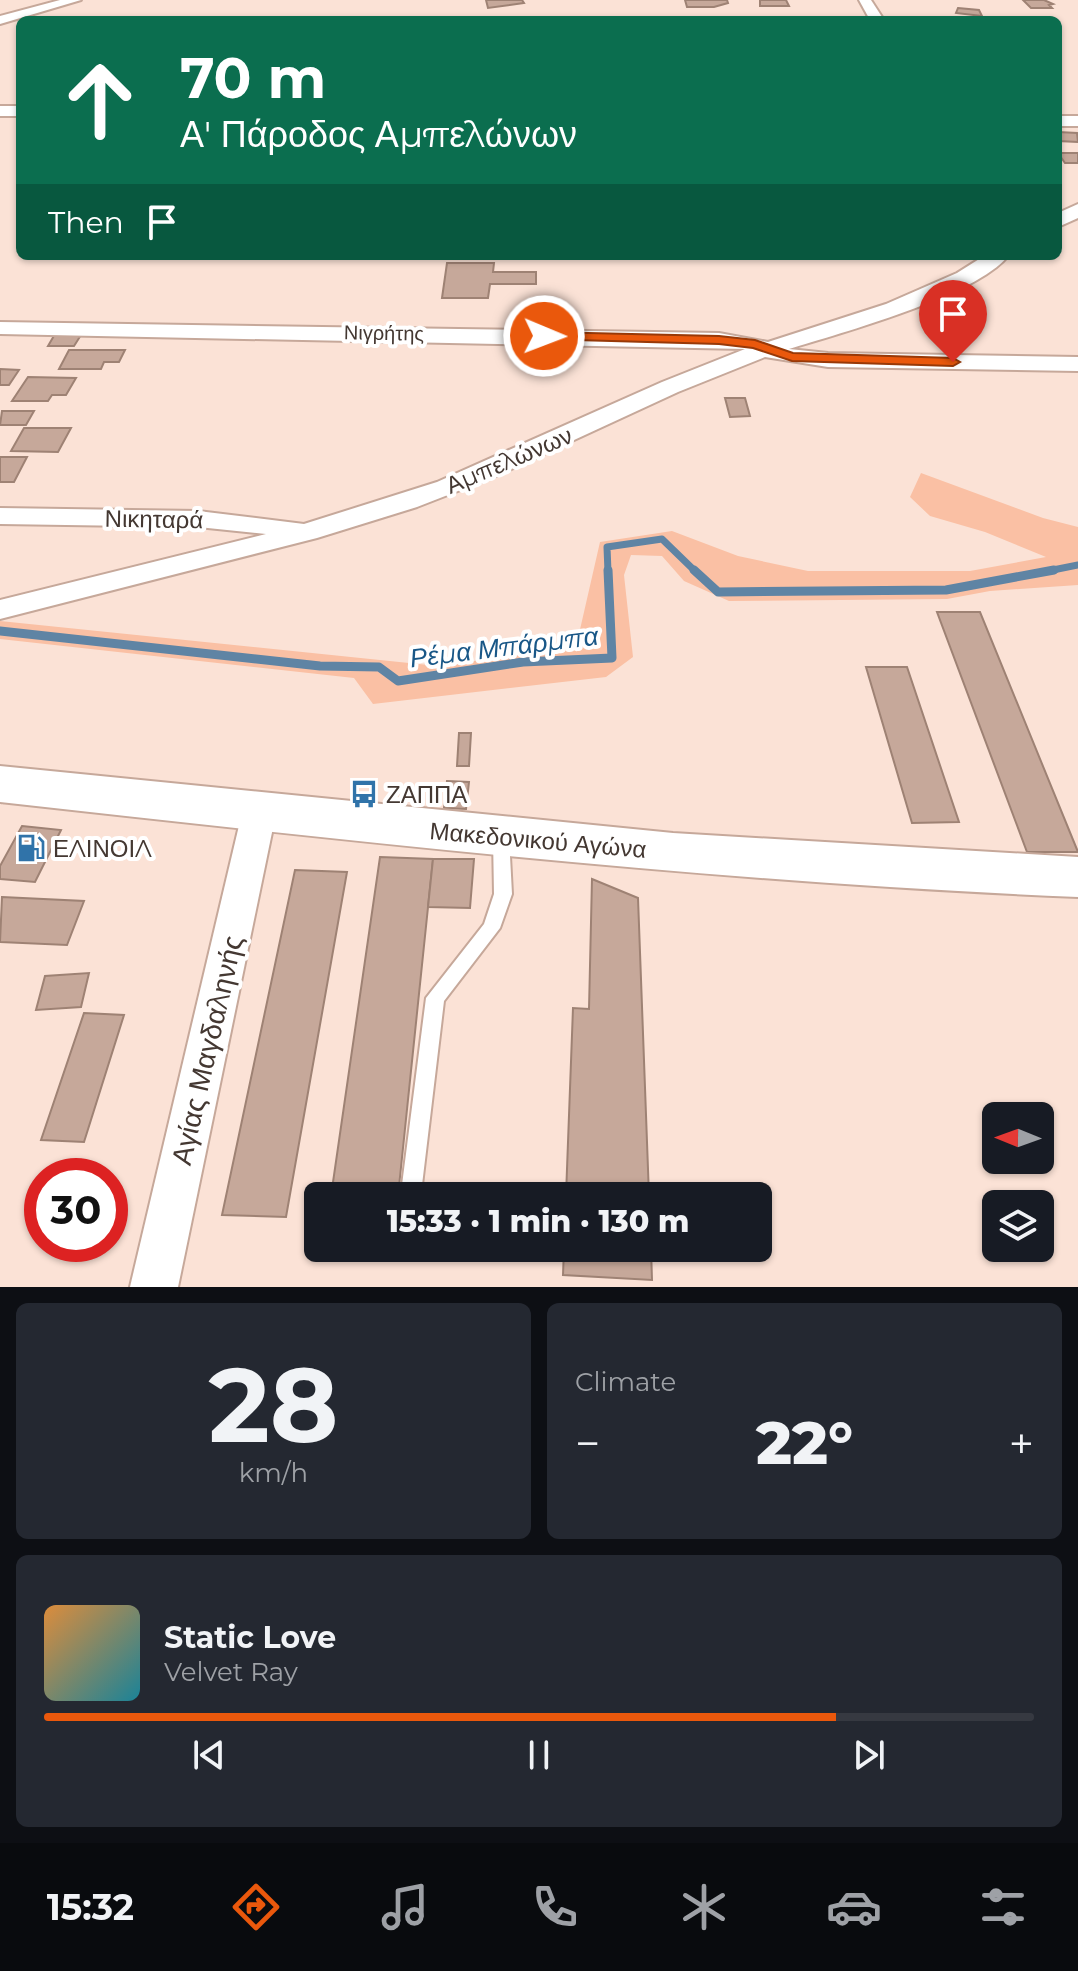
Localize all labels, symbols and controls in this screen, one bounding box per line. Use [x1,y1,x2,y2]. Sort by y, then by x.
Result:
text: 70 m [180,44,326,112]
icon: ahead [48,48,152,152]
text: Α' Πάροδος Αμπελώνων [180,112,577,156]
icon: arrive [140,200,184,244]
text: Then [48,204,124,241]
pin [919,280,987,362]
icon: arrive [931,292,975,336]
position arrow [502,294,586,378]
street label: Νιγρήτης [344,320,425,346]
street label: Αμπελώνων [441,420,577,500]
street label: Νικηταρά [104,504,204,534]
water label: Ρέμα Μπάρμπα [408,619,601,674]
bus stop icon: ΖΑΠΠΑ [349,779,379,809]
place label: ΖΑΠΠΑ [386,780,467,809]
street label: Μακεδονικού Αγώνα [429,816,648,864]
fuel station icon: ΕΛΙΝΟΙΛ [16,833,46,863]
place label: ΕΛΙΝΟΙΛ [53,834,152,863]
street label: Αγίας Μαγδαληνής [164,932,250,1168]
north arrow [982,1102,1054,1174]
map controls [982,1102,1054,1262]
speed limit sign: 30 [24,1158,128,1262]
button: layers [982,1190,1054,1262]
text: 15:33 · 1 min · 130 m [387,1203,689,1240]
text: 28 [208,1341,339,1468]
text: Climate [575,1366,676,1398]
text: 22° [756,1406,853,1479]
text: − [575,1416,600,1470]
text: + [1009,1416,1034,1470]
text: km/h [239,1457,308,1489]
text: Static Love [164,1619,336,1656]
text: Velvet Ray [164,1656,298,1688]
icon: previous [187,1733,231,1777]
icon: pause [517,1733,561,1777]
icon: next [847,1733,891,1777]
icon: directions [228,1879,284,1935]
icon: music [377,1879,433,1935]
icon: phone [527,1879,583,1935]
icon: climate [676,1879,732,1935]
icon: car [826,1879,882,1935]
icon: filters [975,1879,1031,1935]
text: 15:32 [47,1885,134,1929]

